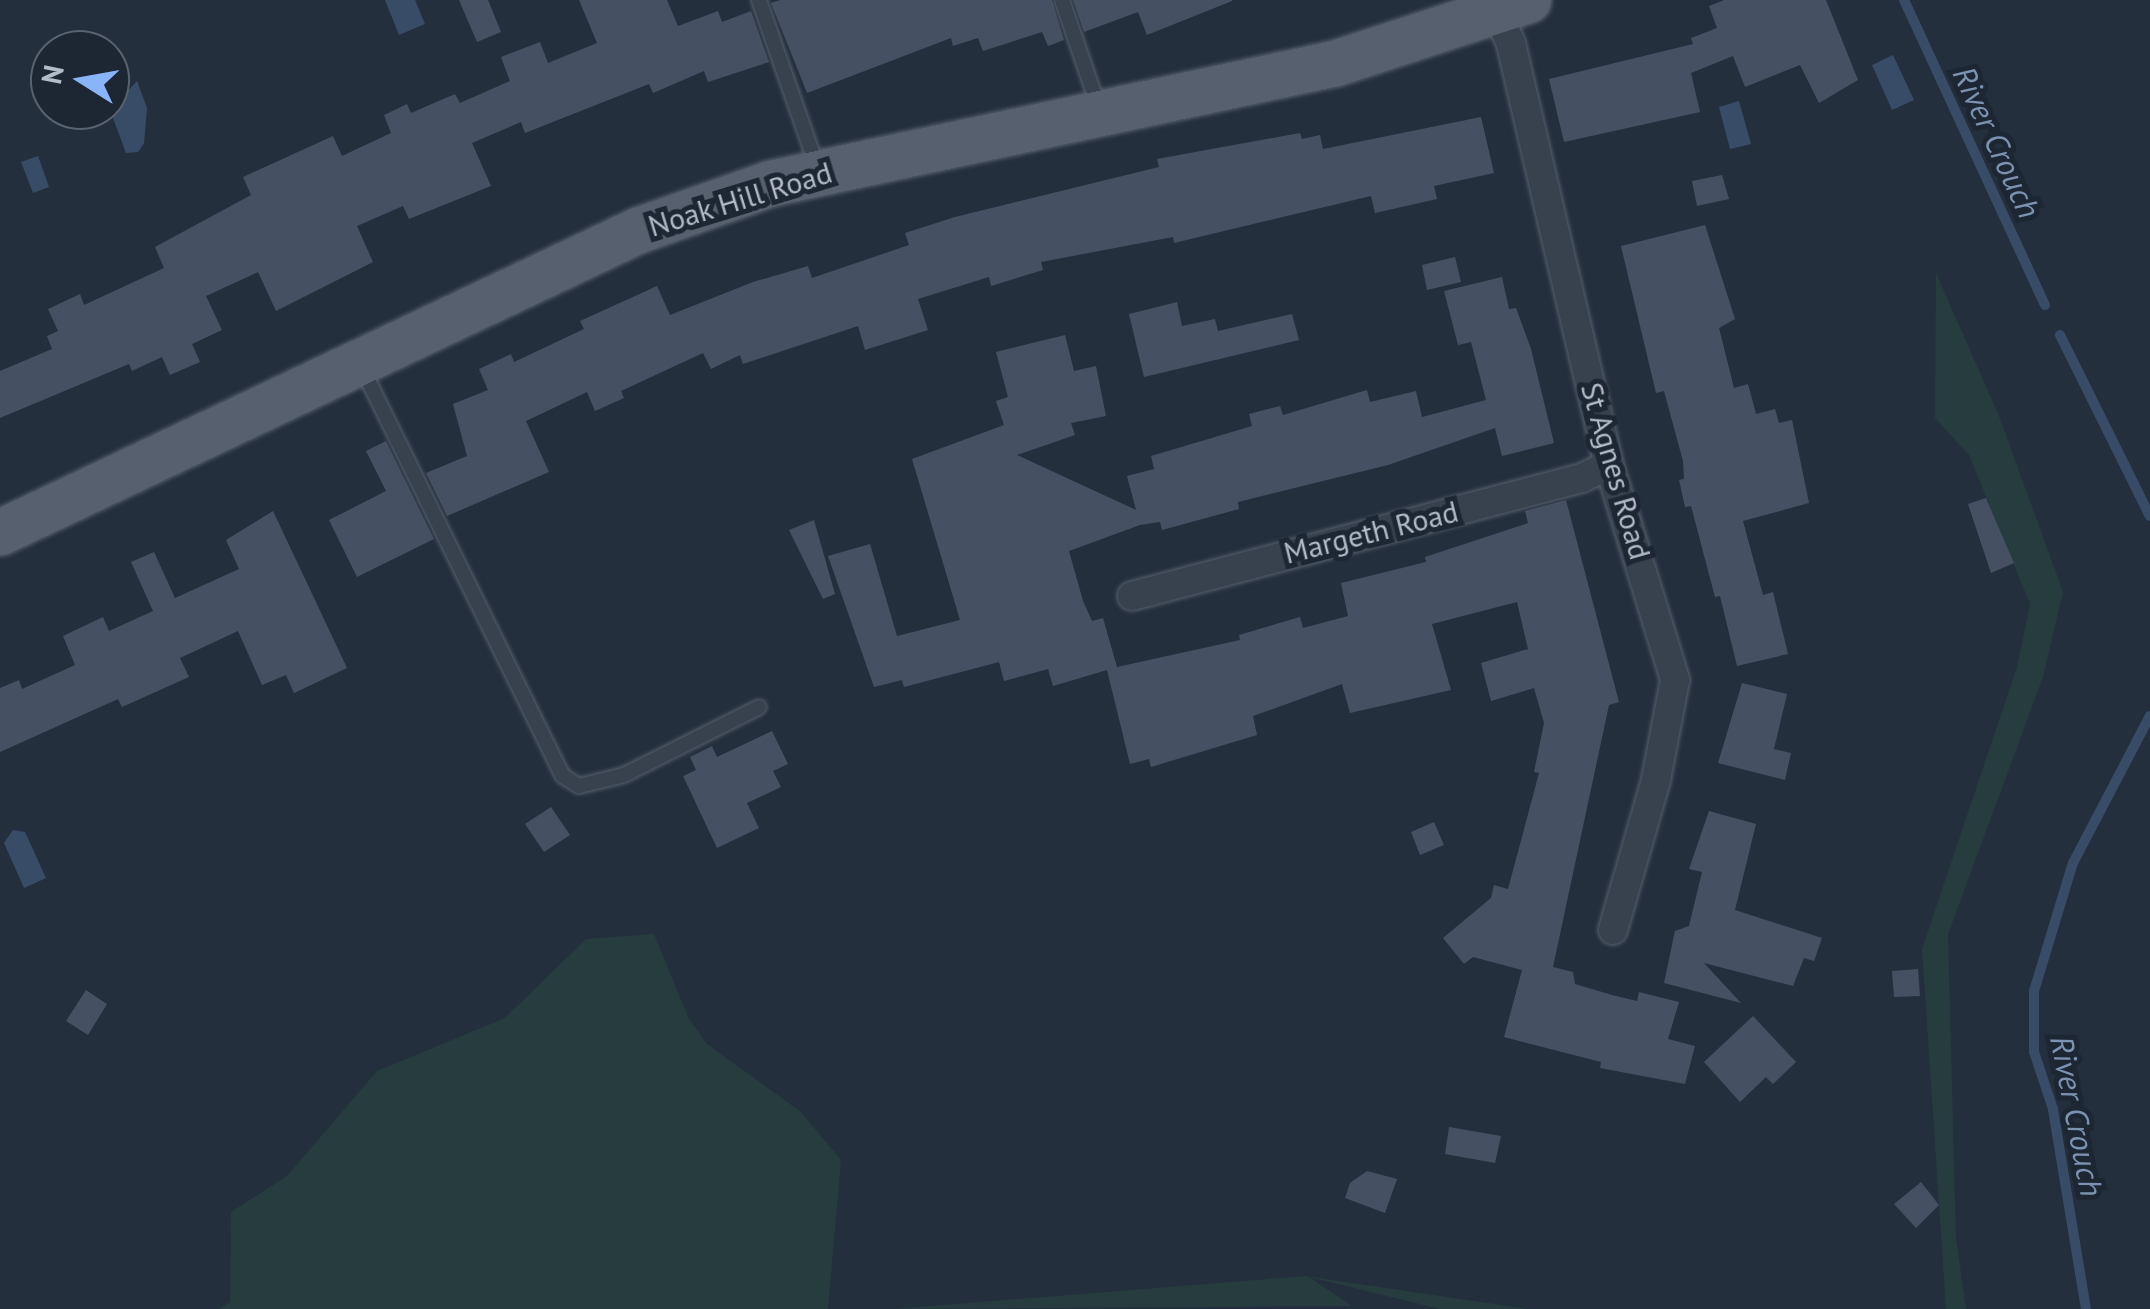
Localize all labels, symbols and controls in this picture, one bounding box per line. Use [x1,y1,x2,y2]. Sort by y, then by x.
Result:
north arrow [30,30,130,130]
water label: River Crouch [1945,60,2049,224]
text: N [32,62,72,87]
street label: Noak Hill Road [644,154,836,244]
street label: St Agnes Road [1573,378,1659,564]
street label: Margeth Road [1280,493,1462,571]
water label: River Crouch [2043,1032,2111,1200]

